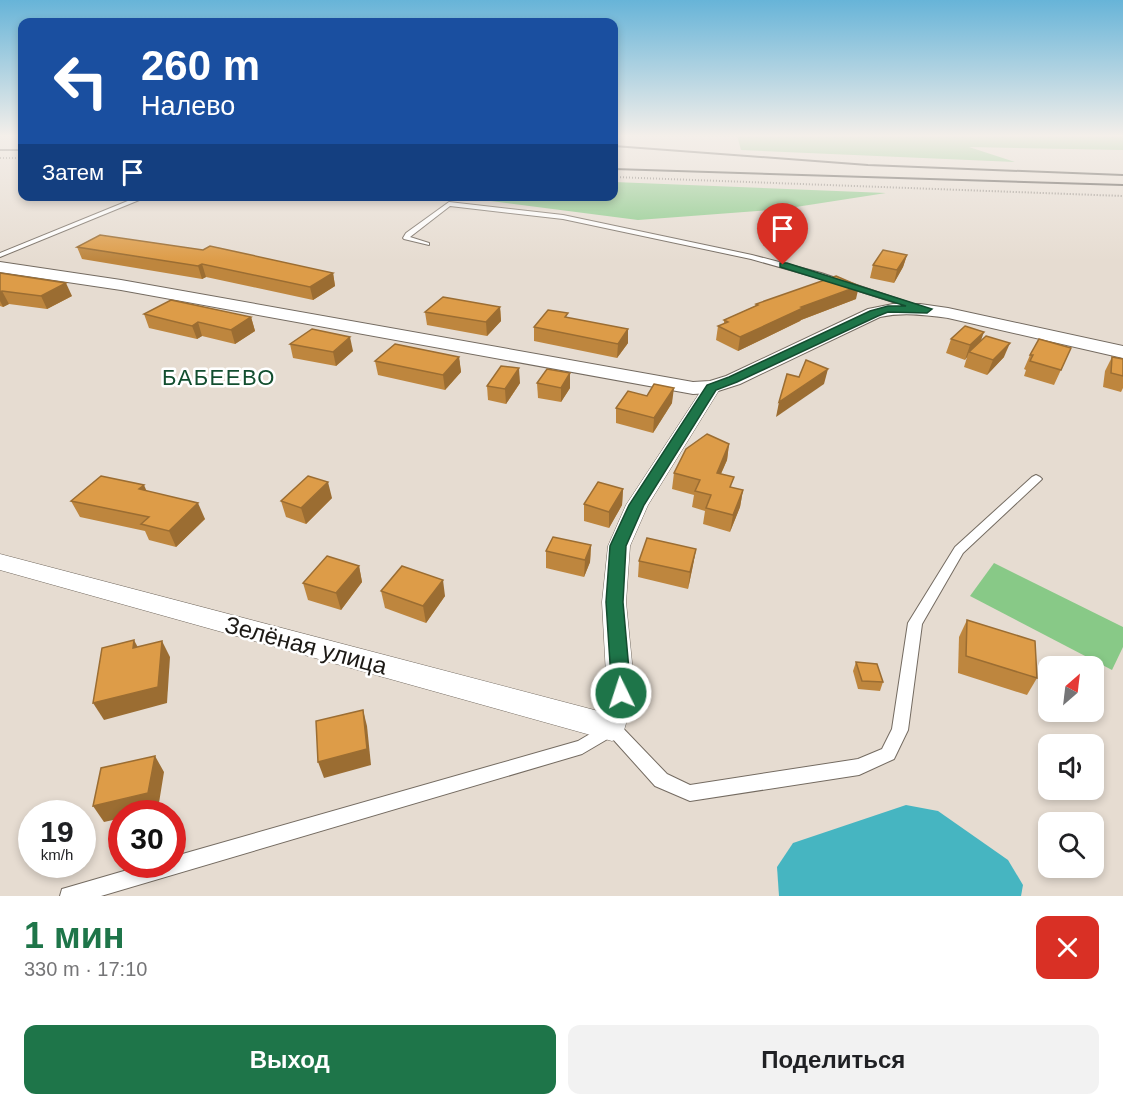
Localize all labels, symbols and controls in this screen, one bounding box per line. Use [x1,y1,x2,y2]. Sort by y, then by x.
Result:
icon: left [42,42,120,120]
text: 260 m [141,42,260,89]
text: Налево [141,91,235,121]
icon: arrive [116,156,149,189]
text: Затем [42,160,104,185]
pin [757,203,808,265]
icon: arrive [766,212,799,245]
district label: БАБЕЕВО [162,365,276,390]
street label: Зелёная улица [222,610,391,680]
north arrow [1038,656,1104,722]
map controls [1038,656,1104,878]
position arrow [589,661,653,725]
button: sound [1038,734,1104,800]
speed limit sign: 30 [108,800,186,878]
button: search [1038,812,1104,878]
text: 19 [40,815,74,848]
text: km/h [41,846,73,863]
text: 1 мин [24,915,125,956]
button: close [1036,916,1099,979]
text: 330 m · 17:10 [24,958,147,980]
button: Выход [24,1025,556,1094]
button: Поделиться [568,1025,1099,1094]

